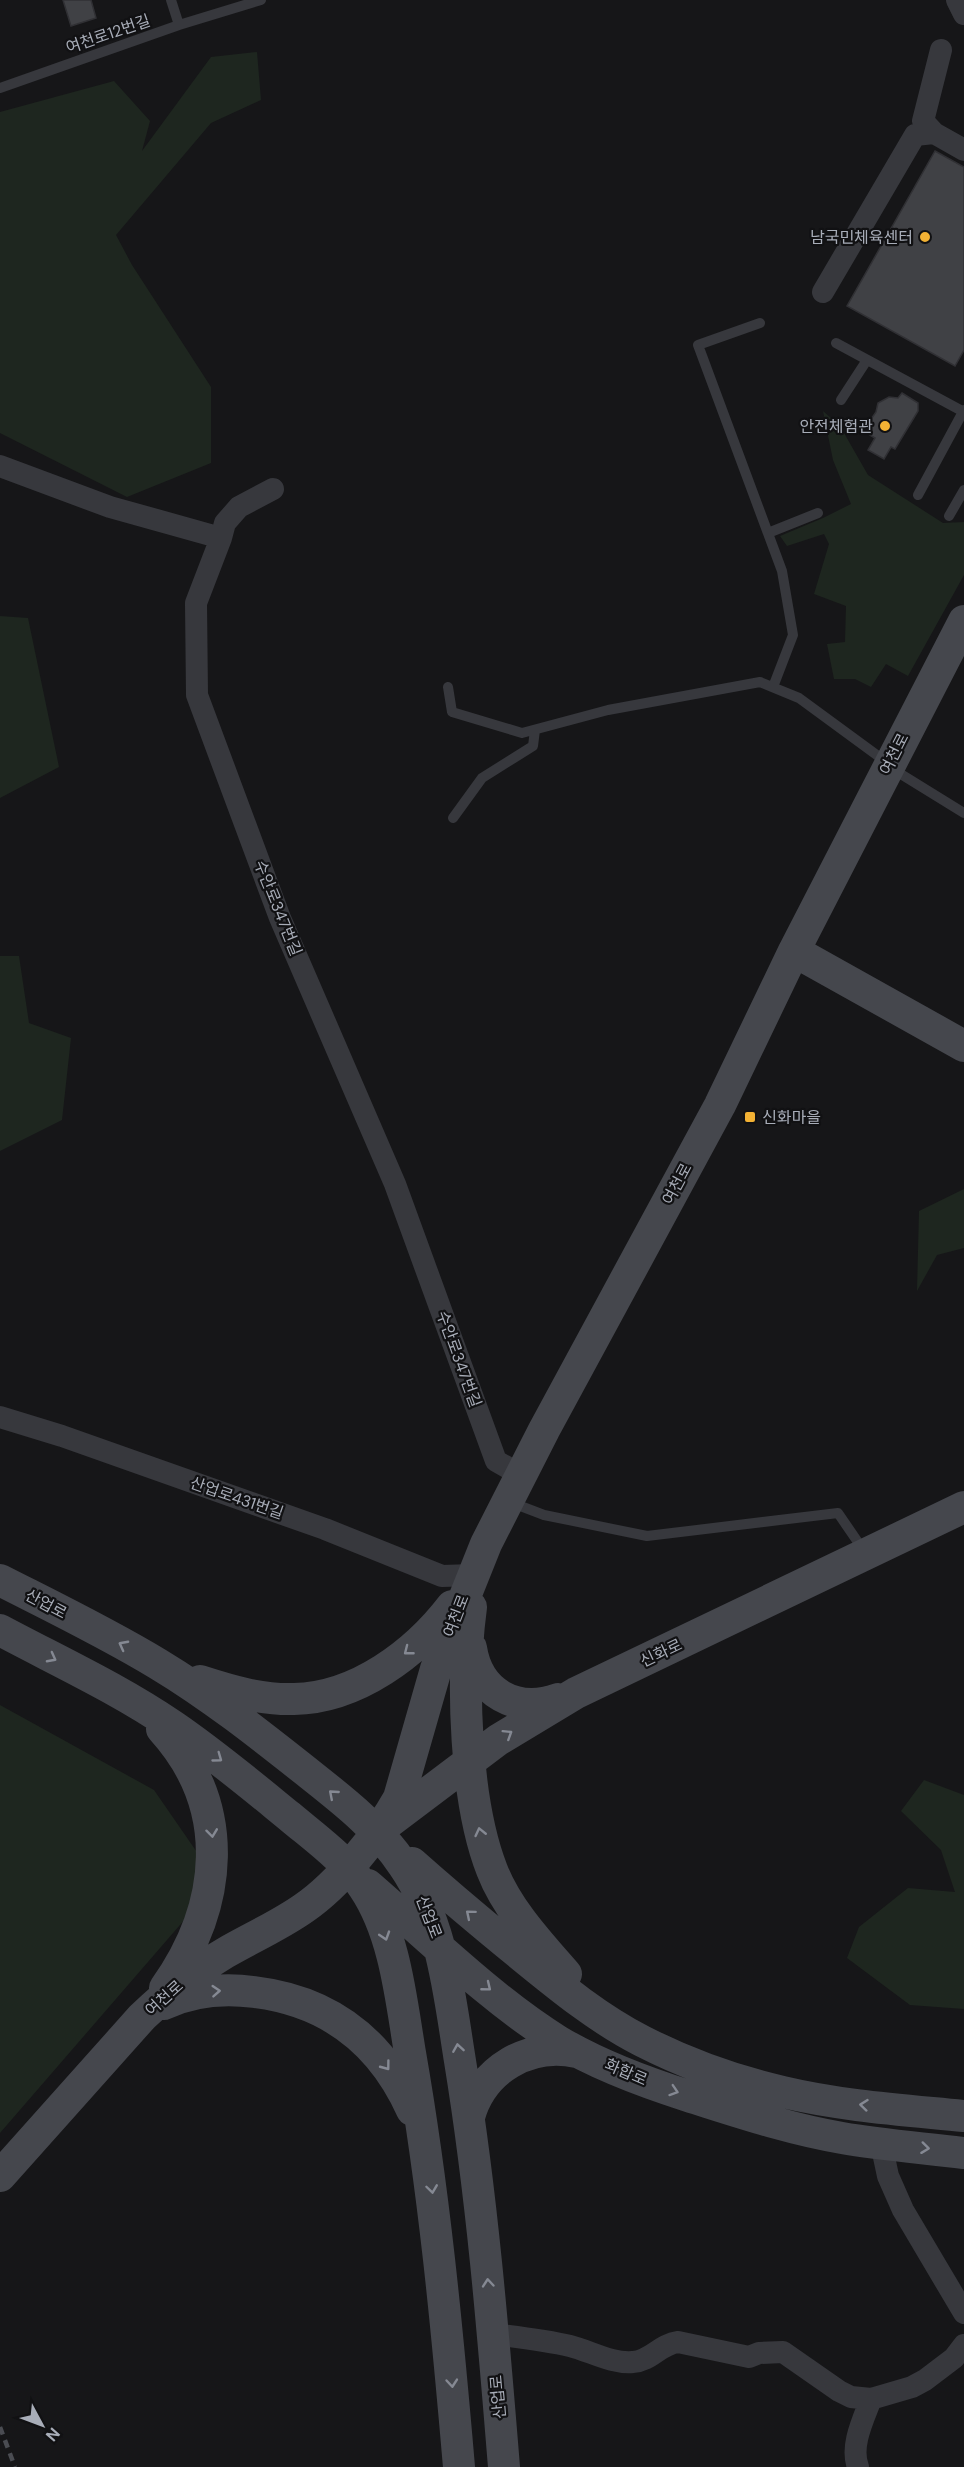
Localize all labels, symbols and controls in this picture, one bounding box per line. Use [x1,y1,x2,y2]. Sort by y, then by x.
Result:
street label: 여천로12번길 [63,10,153,58]
place label: 남국민체육센터 [810,227,913,248]
marker: 남국민체육센터 [918,230,932,244]
place label: 안전체험관 [799,416,873,437]
marker: 안전체험관 [878,419,892,433]
street label: 여천로 [875,729,914,778]
street label: 수안로347번길 [249,857,307,959]
place label: 신화마을 [762,1107,821,1128]
marker: 신화마을 [743,1110,757,1124]
street label: 여천로 [657,1159,697,1208]
street label: 수안로347번길 [432,1308,486,1410]
street label: 산업로431번길 [187,1472,287,1524]
street label: 산업로 [22,1584,71,1624]
street label: 여천로 [438,1591,474,1640]
street label: 신화로 [637,1634,686,1672]
one-way arrow [119,1641,130,1652]
one-way arrow [404,1644,415,1655]
one-way arrow [45,1651,56,1662]
one-way arrow [502,1730,512,1742]
one-way arrow [212,1751,223,1762]
one-way arrow [330,1790,340,1801]
one-way arrow [474,1827,487,1837]
one-way arrow [205,1828,218,1837]
street label: 산업로 [411,1893,447,1942]
one-way arrow [466,1910,477,1921]
one-way arrow [378,1930,390,1941]
street label: 여천로 [141,1975,188,2021]
one-way arrow [480,1980,491,1991]
one-way arrow [211,1985,221,1998]
one-way arrow [452,2044,465,2054]
street label: 화합로 [602,2054,651,2090]
one-way arrow [379,2059,390,2070]
one-way arrow [668,2084,679,2096]
one-way arrow [860,2100,869,2112]
one-way arrow [921,2141,930,2154]
one-way arrow [425,2184,437,2194]
one-way arrow [482,2279,495,2288]
street label: 산업로 [486,2374,510,2420]
one-way arrow [445,2378,458,2387]
north arrow [12,2395,72,2455]
text: N [41,2423,65,2446]

